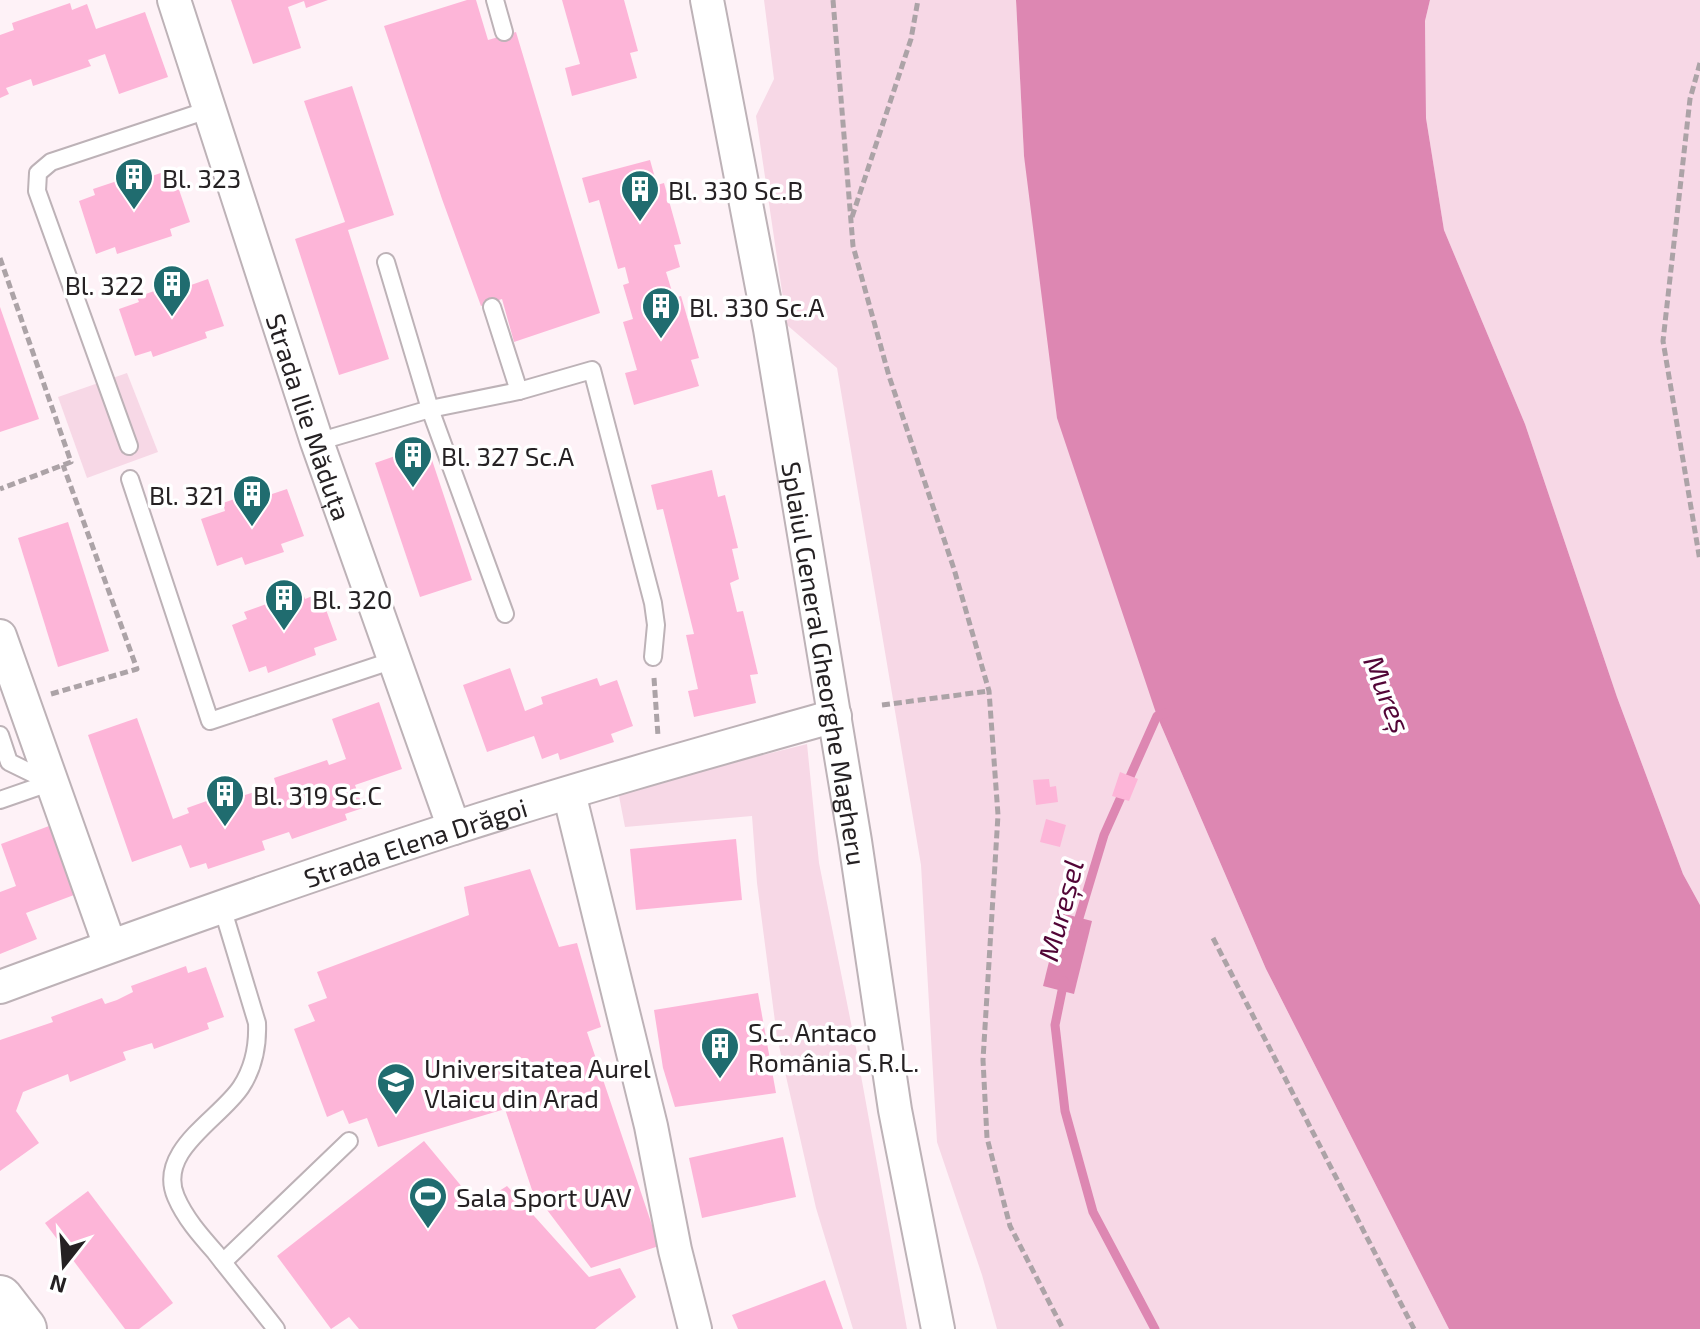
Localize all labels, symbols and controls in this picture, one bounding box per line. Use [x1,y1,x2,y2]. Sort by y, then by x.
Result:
building icon: Bl. 323 [113,156,155,211]
place label: Bl. 323 [162,162,241,193]
building icon: Bl. 330 Sc.B [619,168,661,223]
place label: Bl. 330 Sc.B [668,174,803,205]
building icon: Bl. 322 [151,263,193,318]
place label: Bl. 322 [65,269,144,300]
building icon: Bl. 330 Sc.A [640,285,682,340]
place label: Bl. 330 Sc.A [689,291,824,322]
street label: Strada Ilie Măduța [261,309,359,524]
building icon: Bl. 327 Sc.A [392,434,434,489]
place label: Bl. 327 Sc.A [441,440,574,471]
street label: Splaiul General Gheorghe Magheru [777,459,874,867]
building icon: Bl. 321 [231,473,273,528]
place label: Bl. 321 [149,479,224,510]
building icon: Bl. 320 [263,577,305,632]
place label: Bl. 320 [312,583,392,614]
water label: Mureș [1355,650,1419,738]
building icon: Bl. 319 Sc.C [204,773,246,828]
place label: Bl. 319 Sc.C [253,779,382,810]
street label: Strada Elena Drăgoi [299,791,531,893]
water label: Mureșel [1030,855,1092,965]
place label: S.C. Antaco România S.R.L. [748,1016,919,1077]
building icon: S.C. Antaco România S.R.L. [699,1025,741,1080]
place label: Universitatea Aurel Vlaicu din Arad [424,1052,651,1113]
school or university icon: Universitatea Aurel Vlaicu din Arad [375,1061,417,1116]
sports icon: Sala Sport UAV [407,1175,449,1230]
place label: Sala Sport UAV [456,1181,632,1212]
north arrow [24,1225,104,1305]
text: N [46,1270,69,1300]

